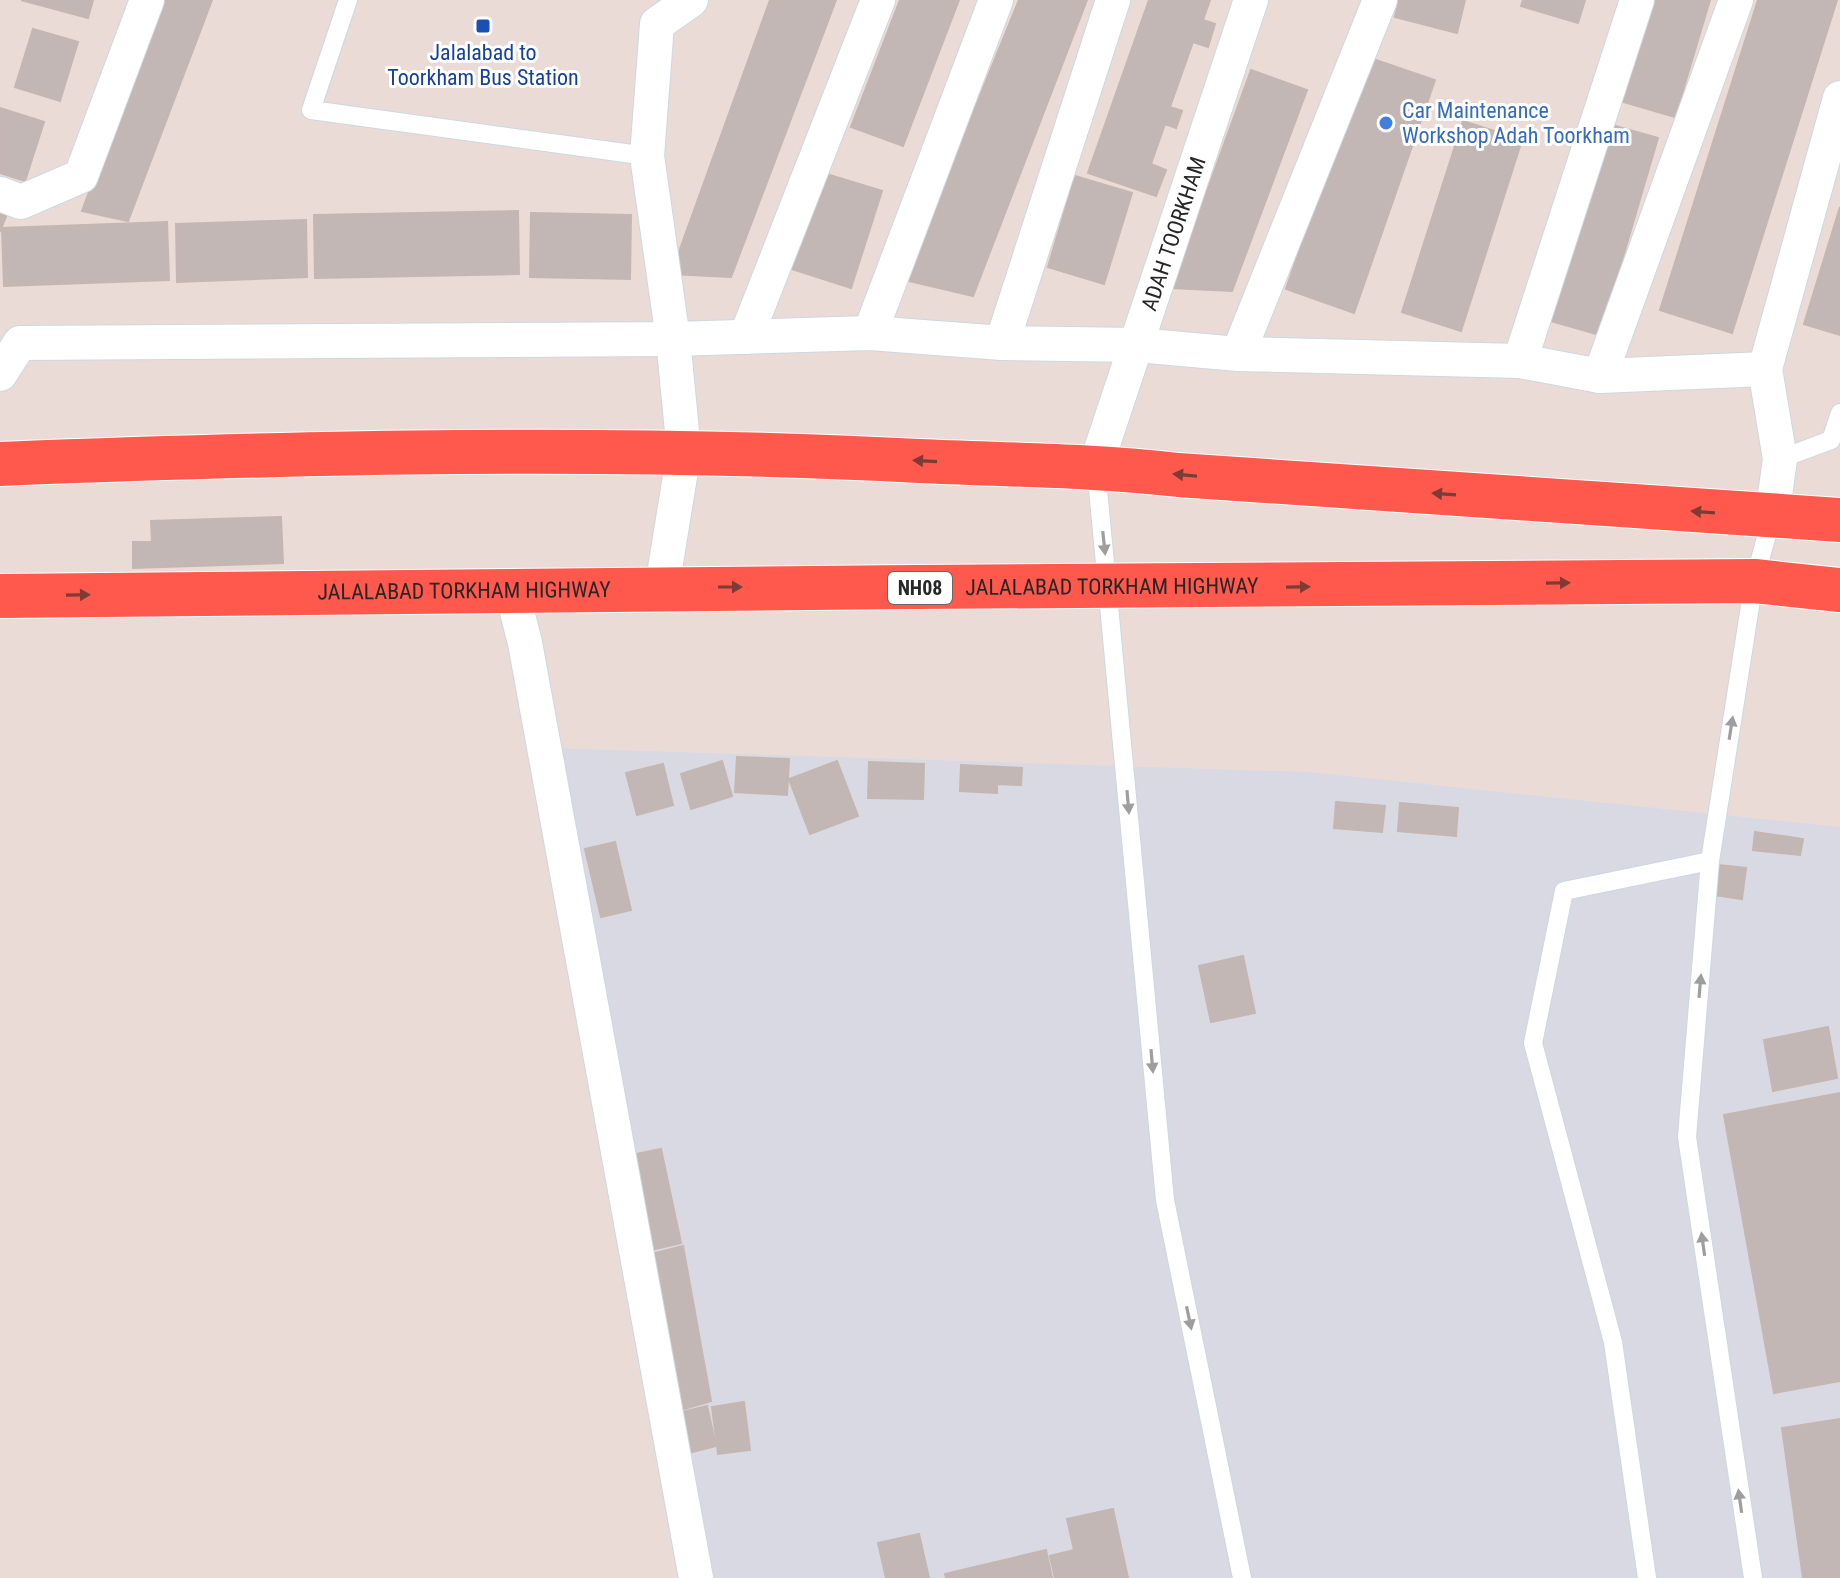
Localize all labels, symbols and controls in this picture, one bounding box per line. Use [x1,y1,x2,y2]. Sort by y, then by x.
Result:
marker: Jalalabad to Toorkham Bus Station [474,17,492,35]
place label: Jalalabad to Toorkham Bus Station [387,40,579,90]
place label: Car Maintenance Workshop Adah Toorkham [1402,98,1630,148]
marker: Car Maintenance Workshop Adah Toorkham [1377,114,1395,132]
street label: ADAH TOORKHAM [1136,153,1210,314]
one-way arrow [912,454,937,467]
one-way arrow [1172,469,1197,482]
one-way arrow [1431,487,1456,500]
one-way arrow [1690,505,1715,518]
one-way arrow [1097,531,1110,556]
road number: NH08 [888,572,952,604]
street label: JALALABAD TORKHAM HIGHWAY [965,573,1259,599]
street label: JALALABAD TORKHAM HIGHWAY [317,577,611,604]
one-way arrow [1546,577,1571,590]
one-way arrow [718,581,743,593]
one-way arrow [1286,581,1311,593]
one-way arrow [66,589,91,601]
one-way arrow [1725,715,1738,740]
one-way arrow [1122,790,1135,815]
one-way arrow [1693,973,1706,998]
one-way arrow [1146,1049,1159,1074]
one-way arrow [1696,1231,1708,1256]
one-way arrow [1183,1305,1196,1330]
one-way arrow [1733,1488,1746,1513]

